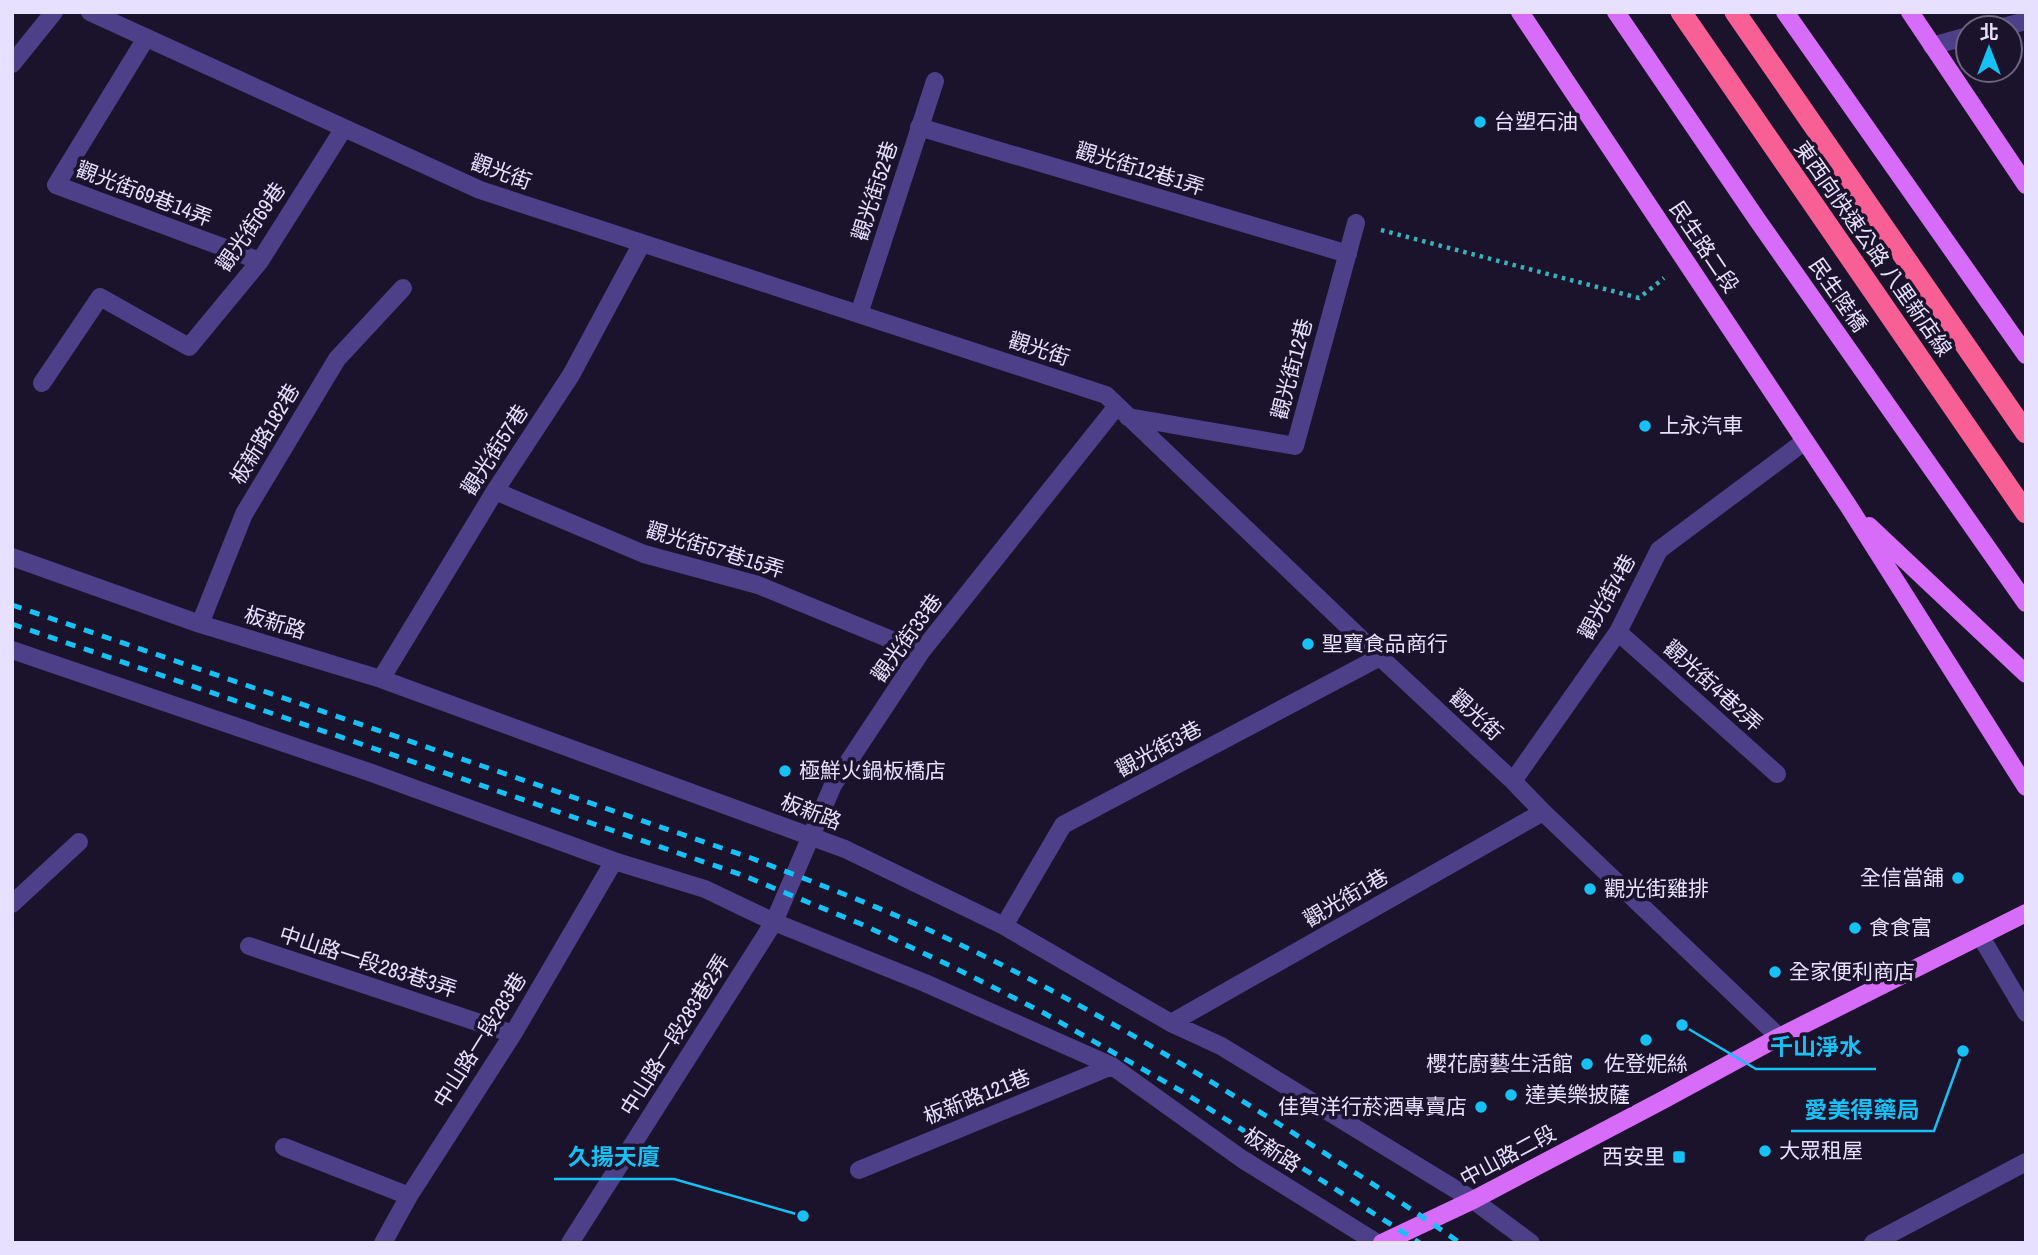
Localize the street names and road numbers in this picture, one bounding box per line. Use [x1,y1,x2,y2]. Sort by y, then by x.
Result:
street label: 觀光街12巷1弄 [1072,135,1208,202]
street label: 東西向快速公路 八里新店線 [1788,135,1959,362]
street label: 觀光街52巷 [845,137,904,244]
street label: 觀光街 [467,147,536,196]
street label: 觀光街69巷14弄 [72,154,216,233]
street label: 觀光街69巷 [209,176,292,277]
street label: 民生路二段 [1663,195,1746,298]
street label: 民生陸橋 [1802,252,1874,337]
street label: 觀光街12巷 [1264,315,1319,422]
street label: 觀光街 [1005,325,1074,372]
street label: 板新路182巷 [223,378,306,490]
street label: 觀光街57巷 [454,399,535,501]
street label: 觀光街57巷15弄 [642,515,788,584]
street label: 觀光街4巷 [1571,549,1642,645]
street label: 觀光街33巷 [865,587,949,688]
street label: 板新路 [241,599,310,646]
street label: 觀光街4巷2弄 [1657,633,1769,738]
street label: 觀光街 [1443,683,1509,747]
street label: 觀光街3巷 [1111,714,1207,783]
street label: 板新路 [777,787,846,836]
street label: 觀光街1巷 [1298,862,1394,934]
street label: 中山路一段283巷3弄 [276,919,461,1004]
street label: 中山路一段283巷2弄 [613,948,736,1121]
street label: 中山路一段283巷 [426,966,533,1113]
street label: 板新路121巷 [919,1062,1035,1131]
street label: 中山路二段 [1455,1118,1561,1193]
street label: 板新路 [1238,1120,1307,1179]

